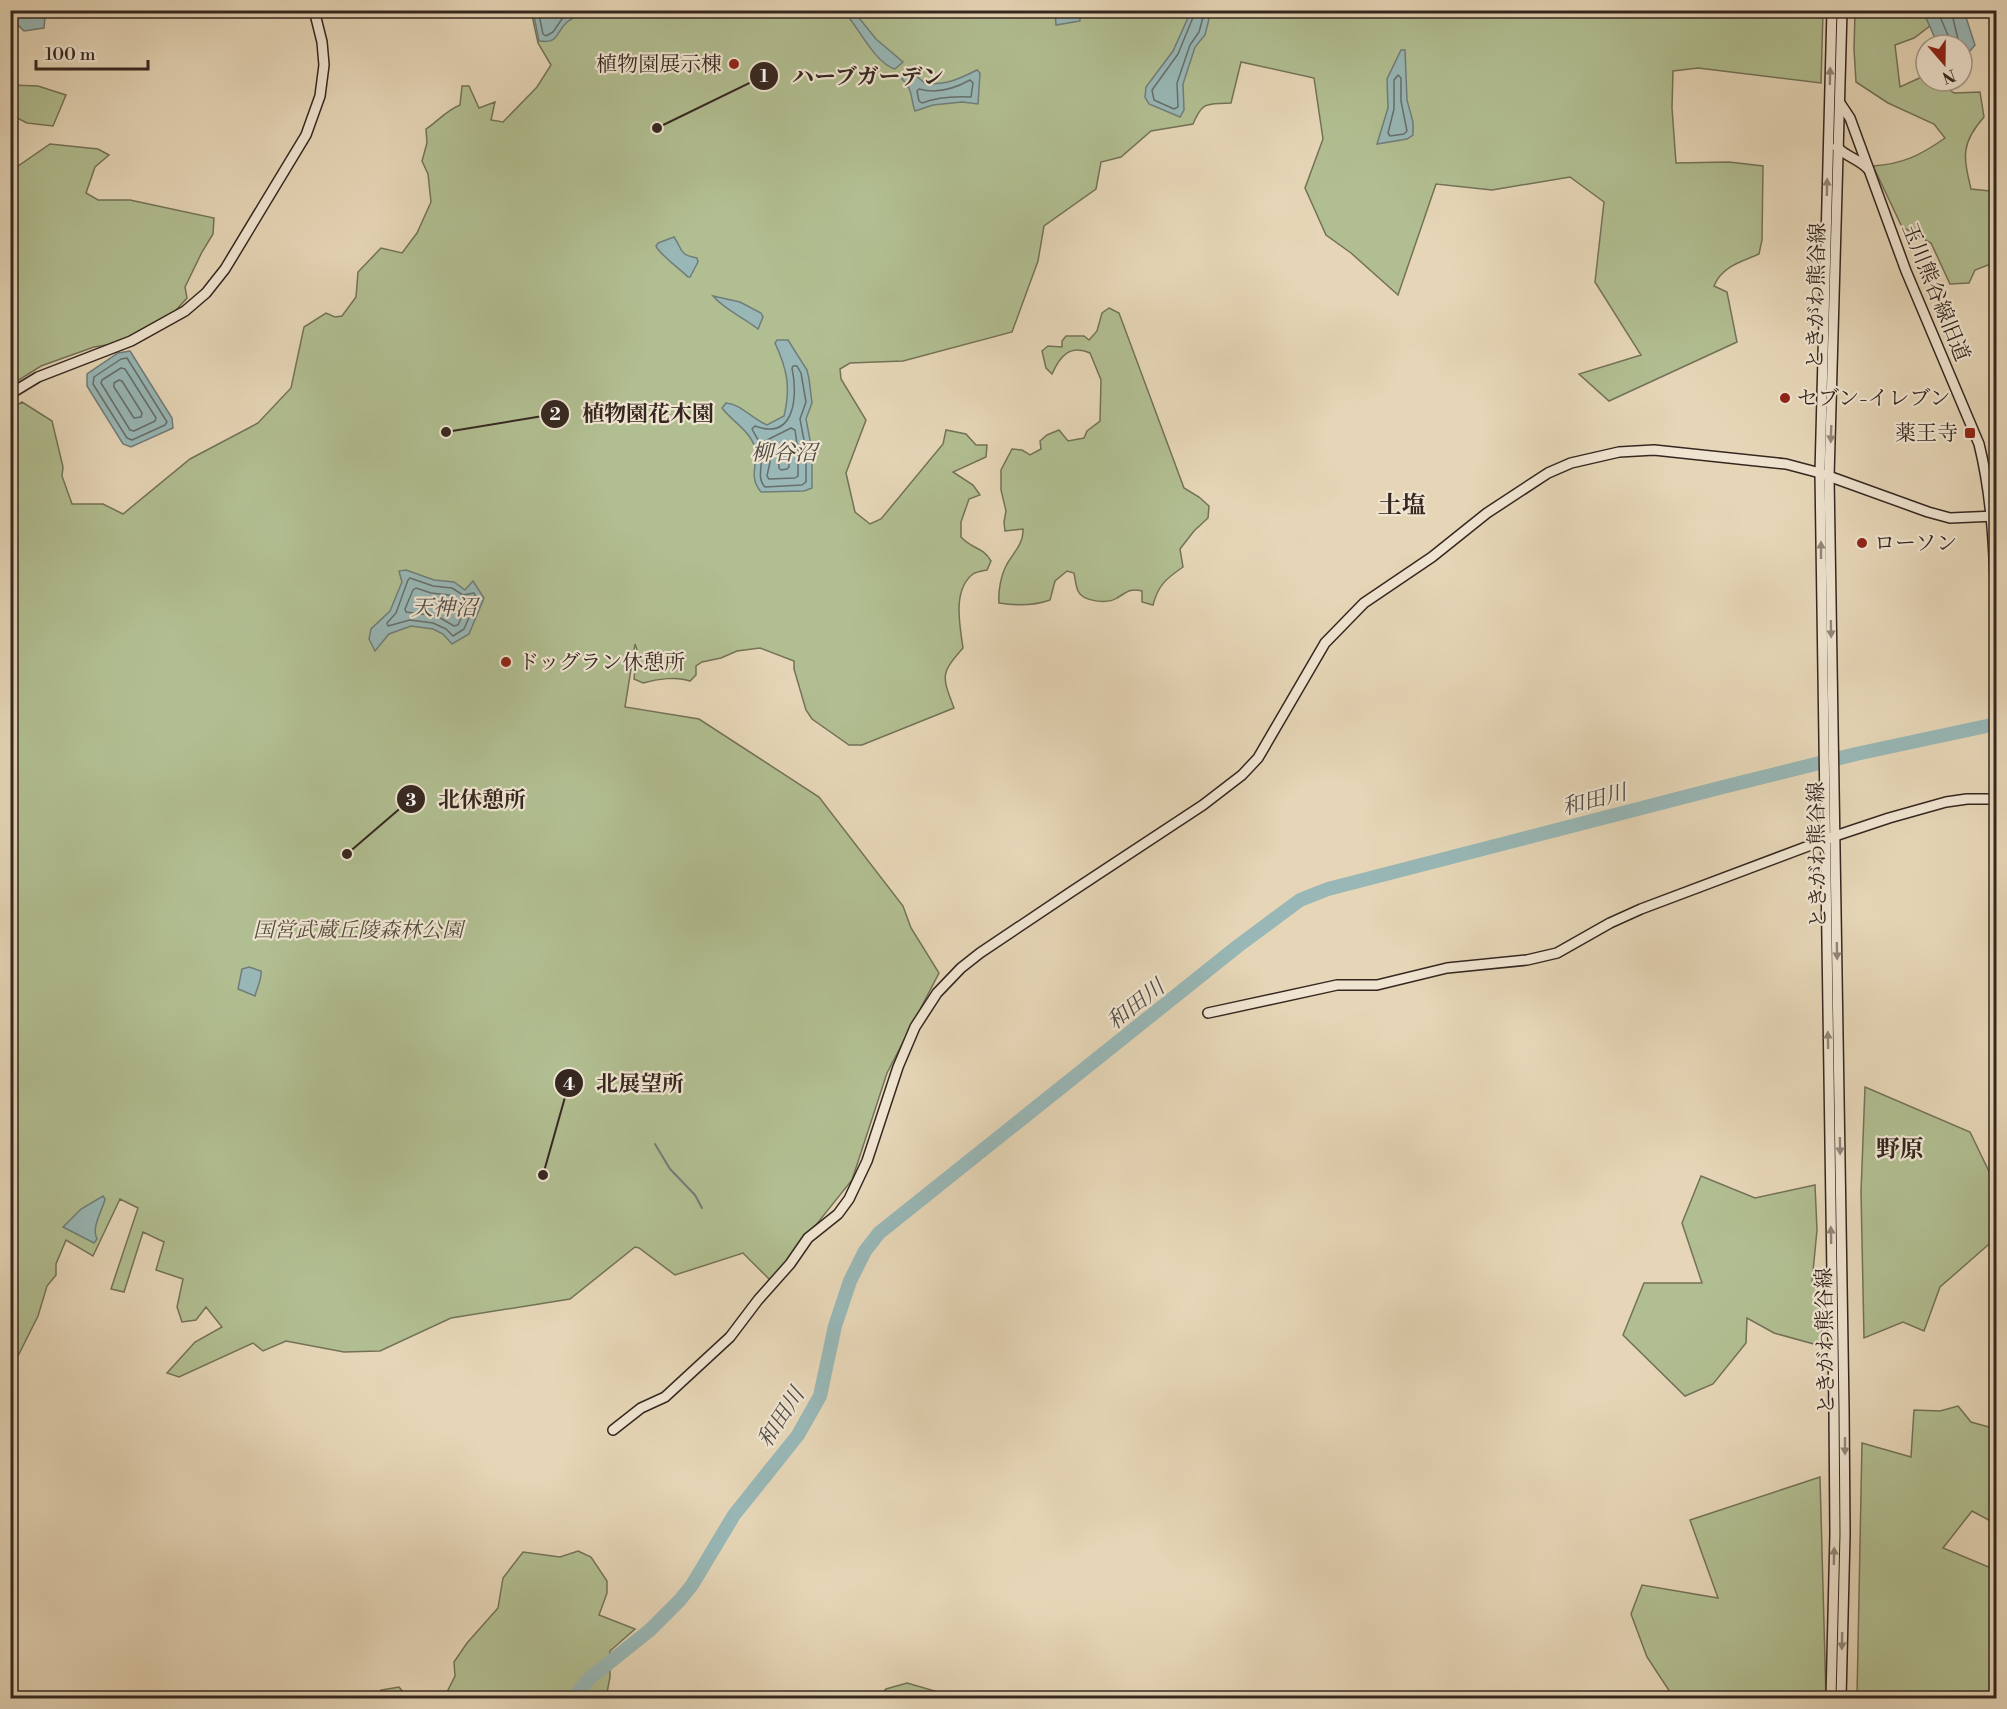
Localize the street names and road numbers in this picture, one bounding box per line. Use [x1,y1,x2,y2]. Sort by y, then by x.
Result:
street label: 玉川熊谷線旧道 [1895,219,1975,365]
street label: ときがわ熊谷線 [1803,222,1831,370]
street label: ときがわ熊谷線 [1804,781,1832,929]
street label: ときがわ熊谷線 [1812,1267,1840,1415]

